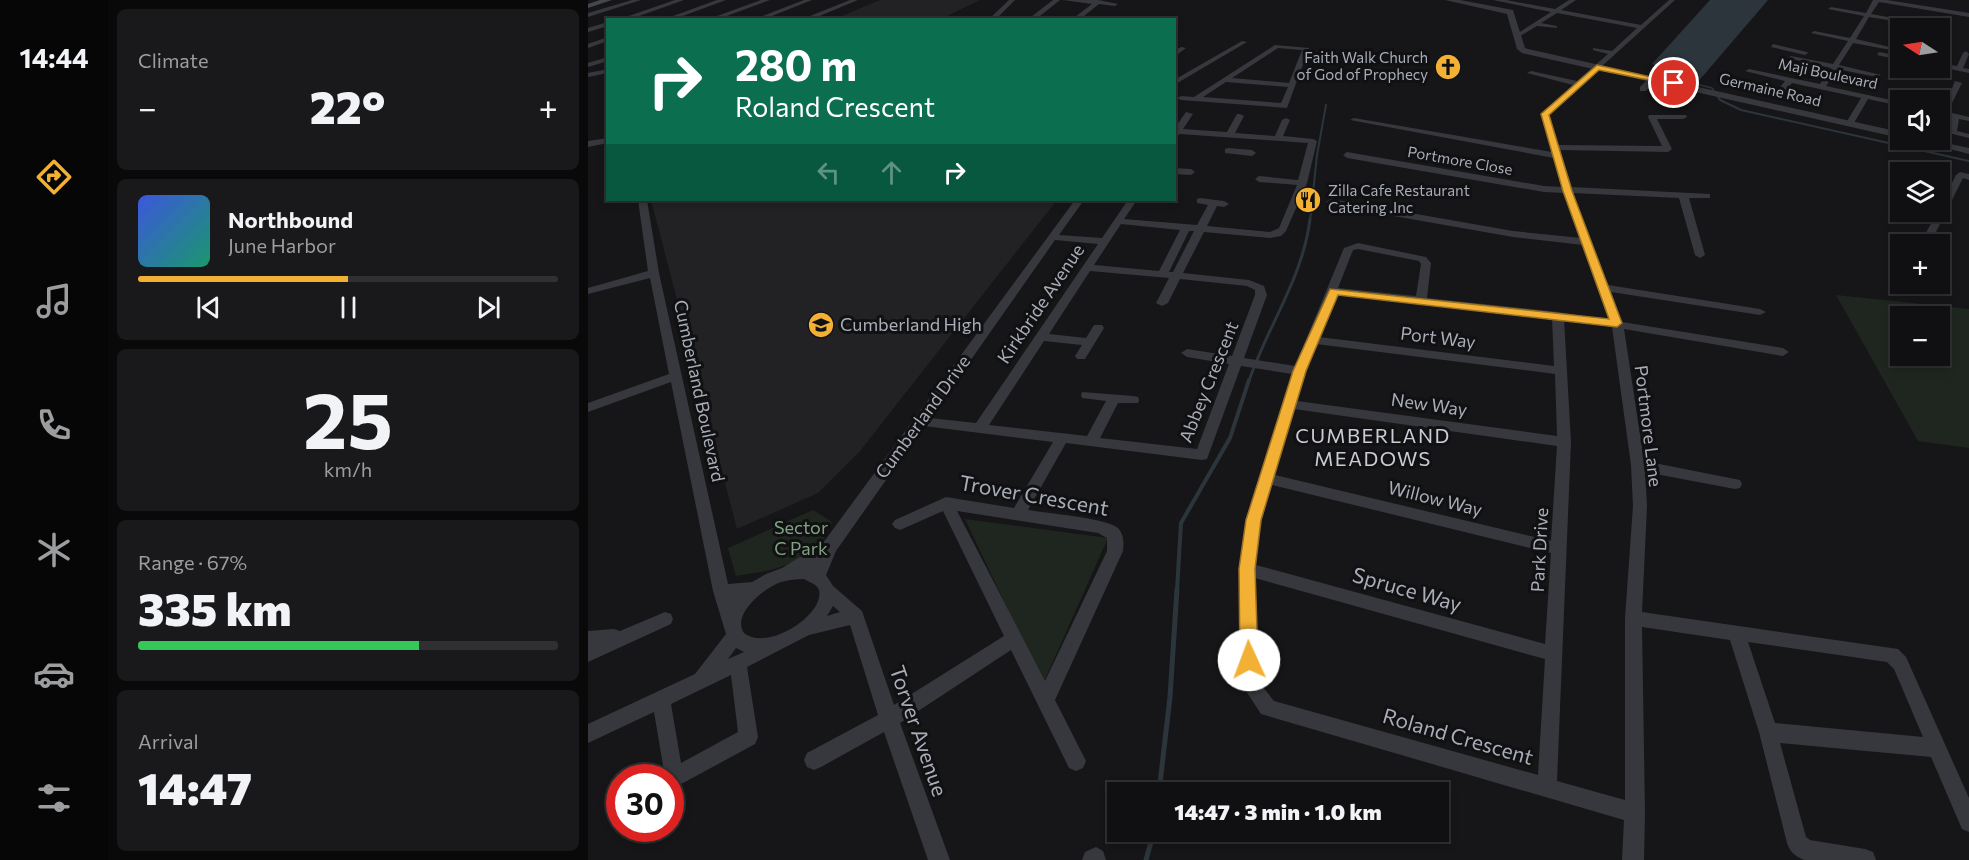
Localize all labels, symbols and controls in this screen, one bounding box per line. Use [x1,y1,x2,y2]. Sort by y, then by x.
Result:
north arrow [1890,18,1950,78]
map controls [1890,18,1950,366]
text: 280 m [735,38,857,90]
text: 14:44 [19,41,89,74]
icon: right [636,42,714,120]
text: Climate [138,48,208,72]
place label: Faith Walk Church of God of Prophecy [1297,48,1428,83]
church icon: Faith Walk Church of God of Prophecy [1433,52,1463,82]
street label: Maji Boulevard [1777,54,1879,92]
pin [1648,57,1699,108]
icon: arrive [1657,66,1690,99]
street label: Germaine Road [1717,69,1823,110]
text: 22° [310,78,386,133]
text: − [138,86,157,127]
text: + [539,86,558,127]
text: Roland Crescent [735,90,935,123]
button: sound [1890,90,1950,150]
street label: Portmore Close [1406,142,1514,178]
icon: directions [33,156,75,198]
icon: left [812,156,845,189]
icon: ahead [875,156,908,189]
icon: right [938,156,971,189]
button: layers [1890,162,1950,222]
place label: Zilla Cafe Restaurant Catering .Inc [1328,181,1470,216]
restaurant icon: Zilla Cafe Restaurant Catering .Inc [1293,185,1323,215]
text: Northbound [228,206,353,233]
text: June Harbor [228,233,336,257]
button: + [1890,234,1950,294]
street label: Kirkbride Avenue [992,239,1088,367]
icon: music [33,280,75,322]
icon: previous [192,291,225,324]
icon: pause [332,291,365,324]
icon: next [472,291,505,324]
street label: Cumberland Boulevard [670,298,730,484]
button: − [1890,306,1950,366]
school or university icon: Cumberland High [806,310,836,340]
place label: Cumberland High [840,313,982,335]
street label: Abbey Crescent [1174,318,1242,445]
street label: Port Way [1399,321,1477,353]
street label: Cumberland Drive [870,350,974,482]
street label: Portmore Lane [1631,364,1667,488]
text: 25 [303,370,393,465]
street label: New Way [1390,388,1469,420]
icon: phone [33,404,75,446]
district label: CUMBERLAND MEADOWS [1295,423,1451,470]
text: km/h [324,457,372,481]
street label: Trover Crescent [958,469,1111,520]
street label: Willow Way [1386,476,1485,520]
street label: Park Drive [1526,507,1552,593]
park label: Sector C Park [774,516,828,559]
icon: climate [33,529,75,571]
text: Range · 67% [138,550,247,574]
street label: Spruce Way [1350,561,1465,616]
text: 335 km [138,580,292,635]
position arrow [1217,628,1281,692]
icon: car [33,653,75,695]
street label: Torver Avenue [885,662,953,799]
street label: Roland Crescent [1380,702,1537,769]
text: Arrival [138,729,199,753]
text: 14:47 [138,759,252,814]
speed limit sign: 30 [606,764,684,842]
icon: filters [33,777,75,819]
text: 14:47 · 3 min · 1.0 km [1174,798,1382,825]

